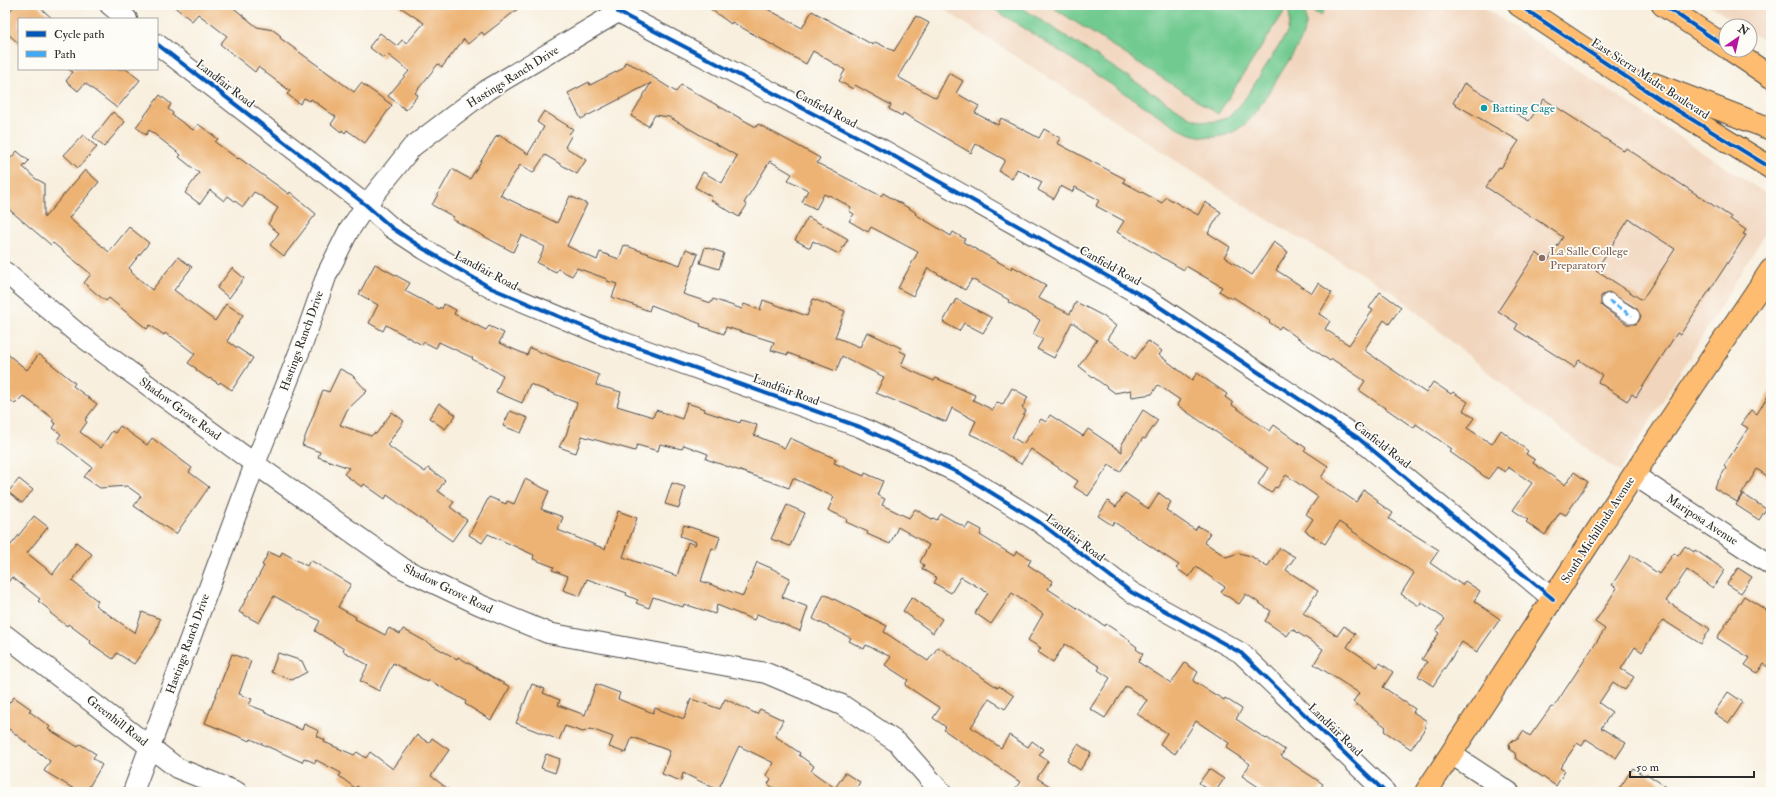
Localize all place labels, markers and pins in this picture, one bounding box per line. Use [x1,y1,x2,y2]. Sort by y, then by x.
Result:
place label: Batting Cage [1492,101,1555,116]
marker: Batting Cage [1479,103,1489,113]
place label: La Salle College Preparatory [1550,244,1628,273]
marker: La Salle College Preparatory [1537,253,1547,263]

